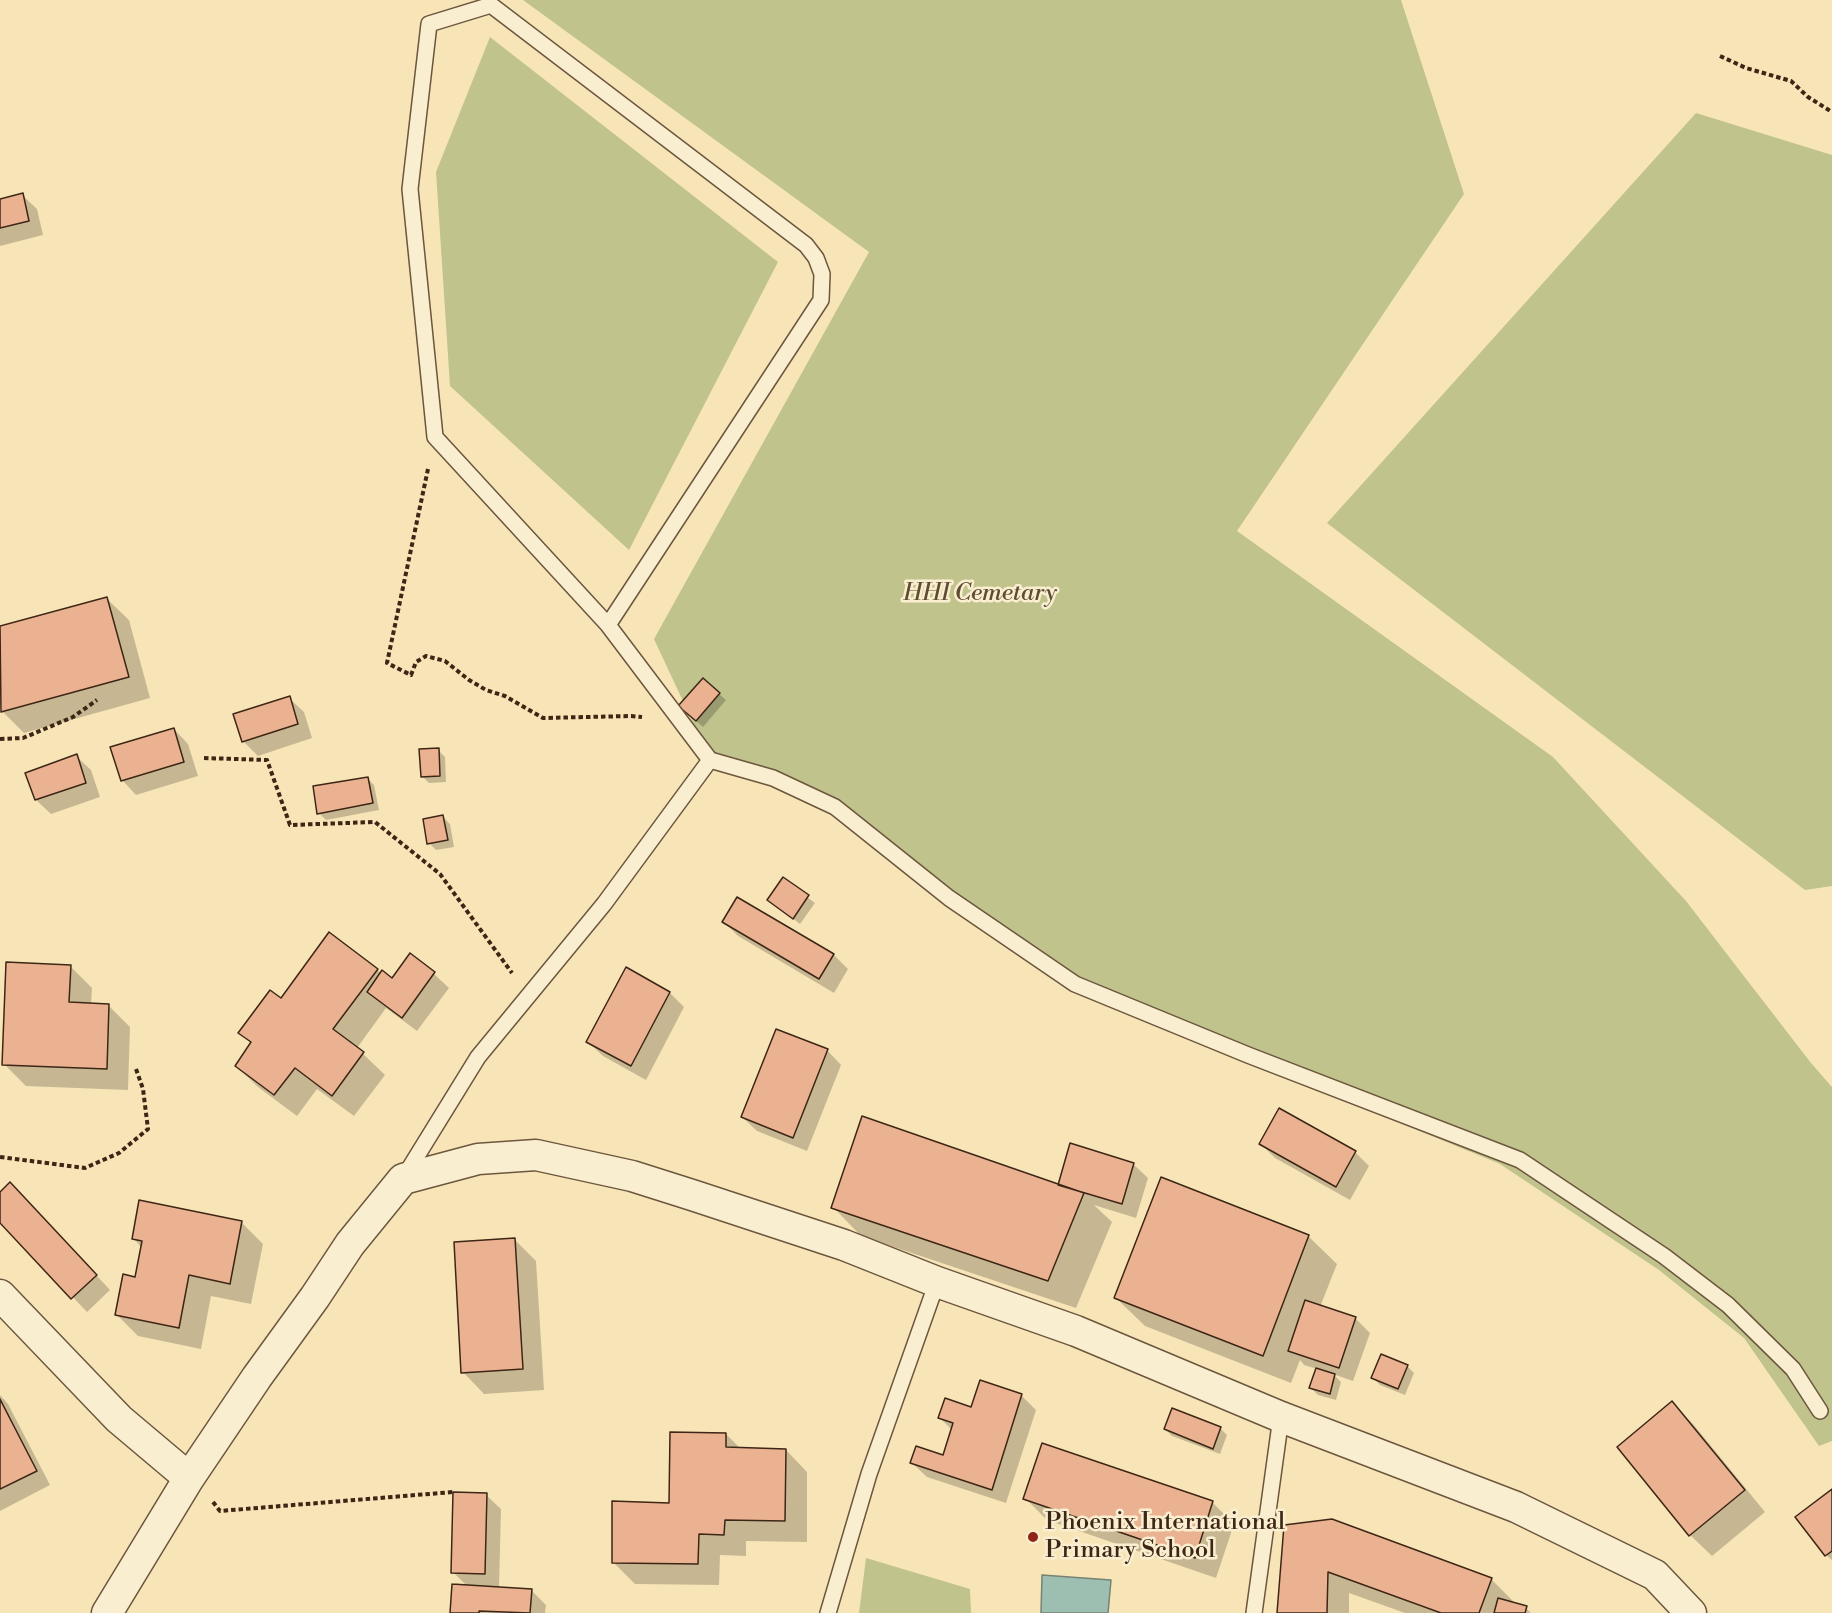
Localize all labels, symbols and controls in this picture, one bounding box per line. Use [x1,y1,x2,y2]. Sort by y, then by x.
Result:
park label: HHI Cemetary [903,580,1057,608]
place label: Phoenix International Primary School [1045,1509,1285,1565]
marker: Phoenix International Primary School [1026,1530,1040,1544]

